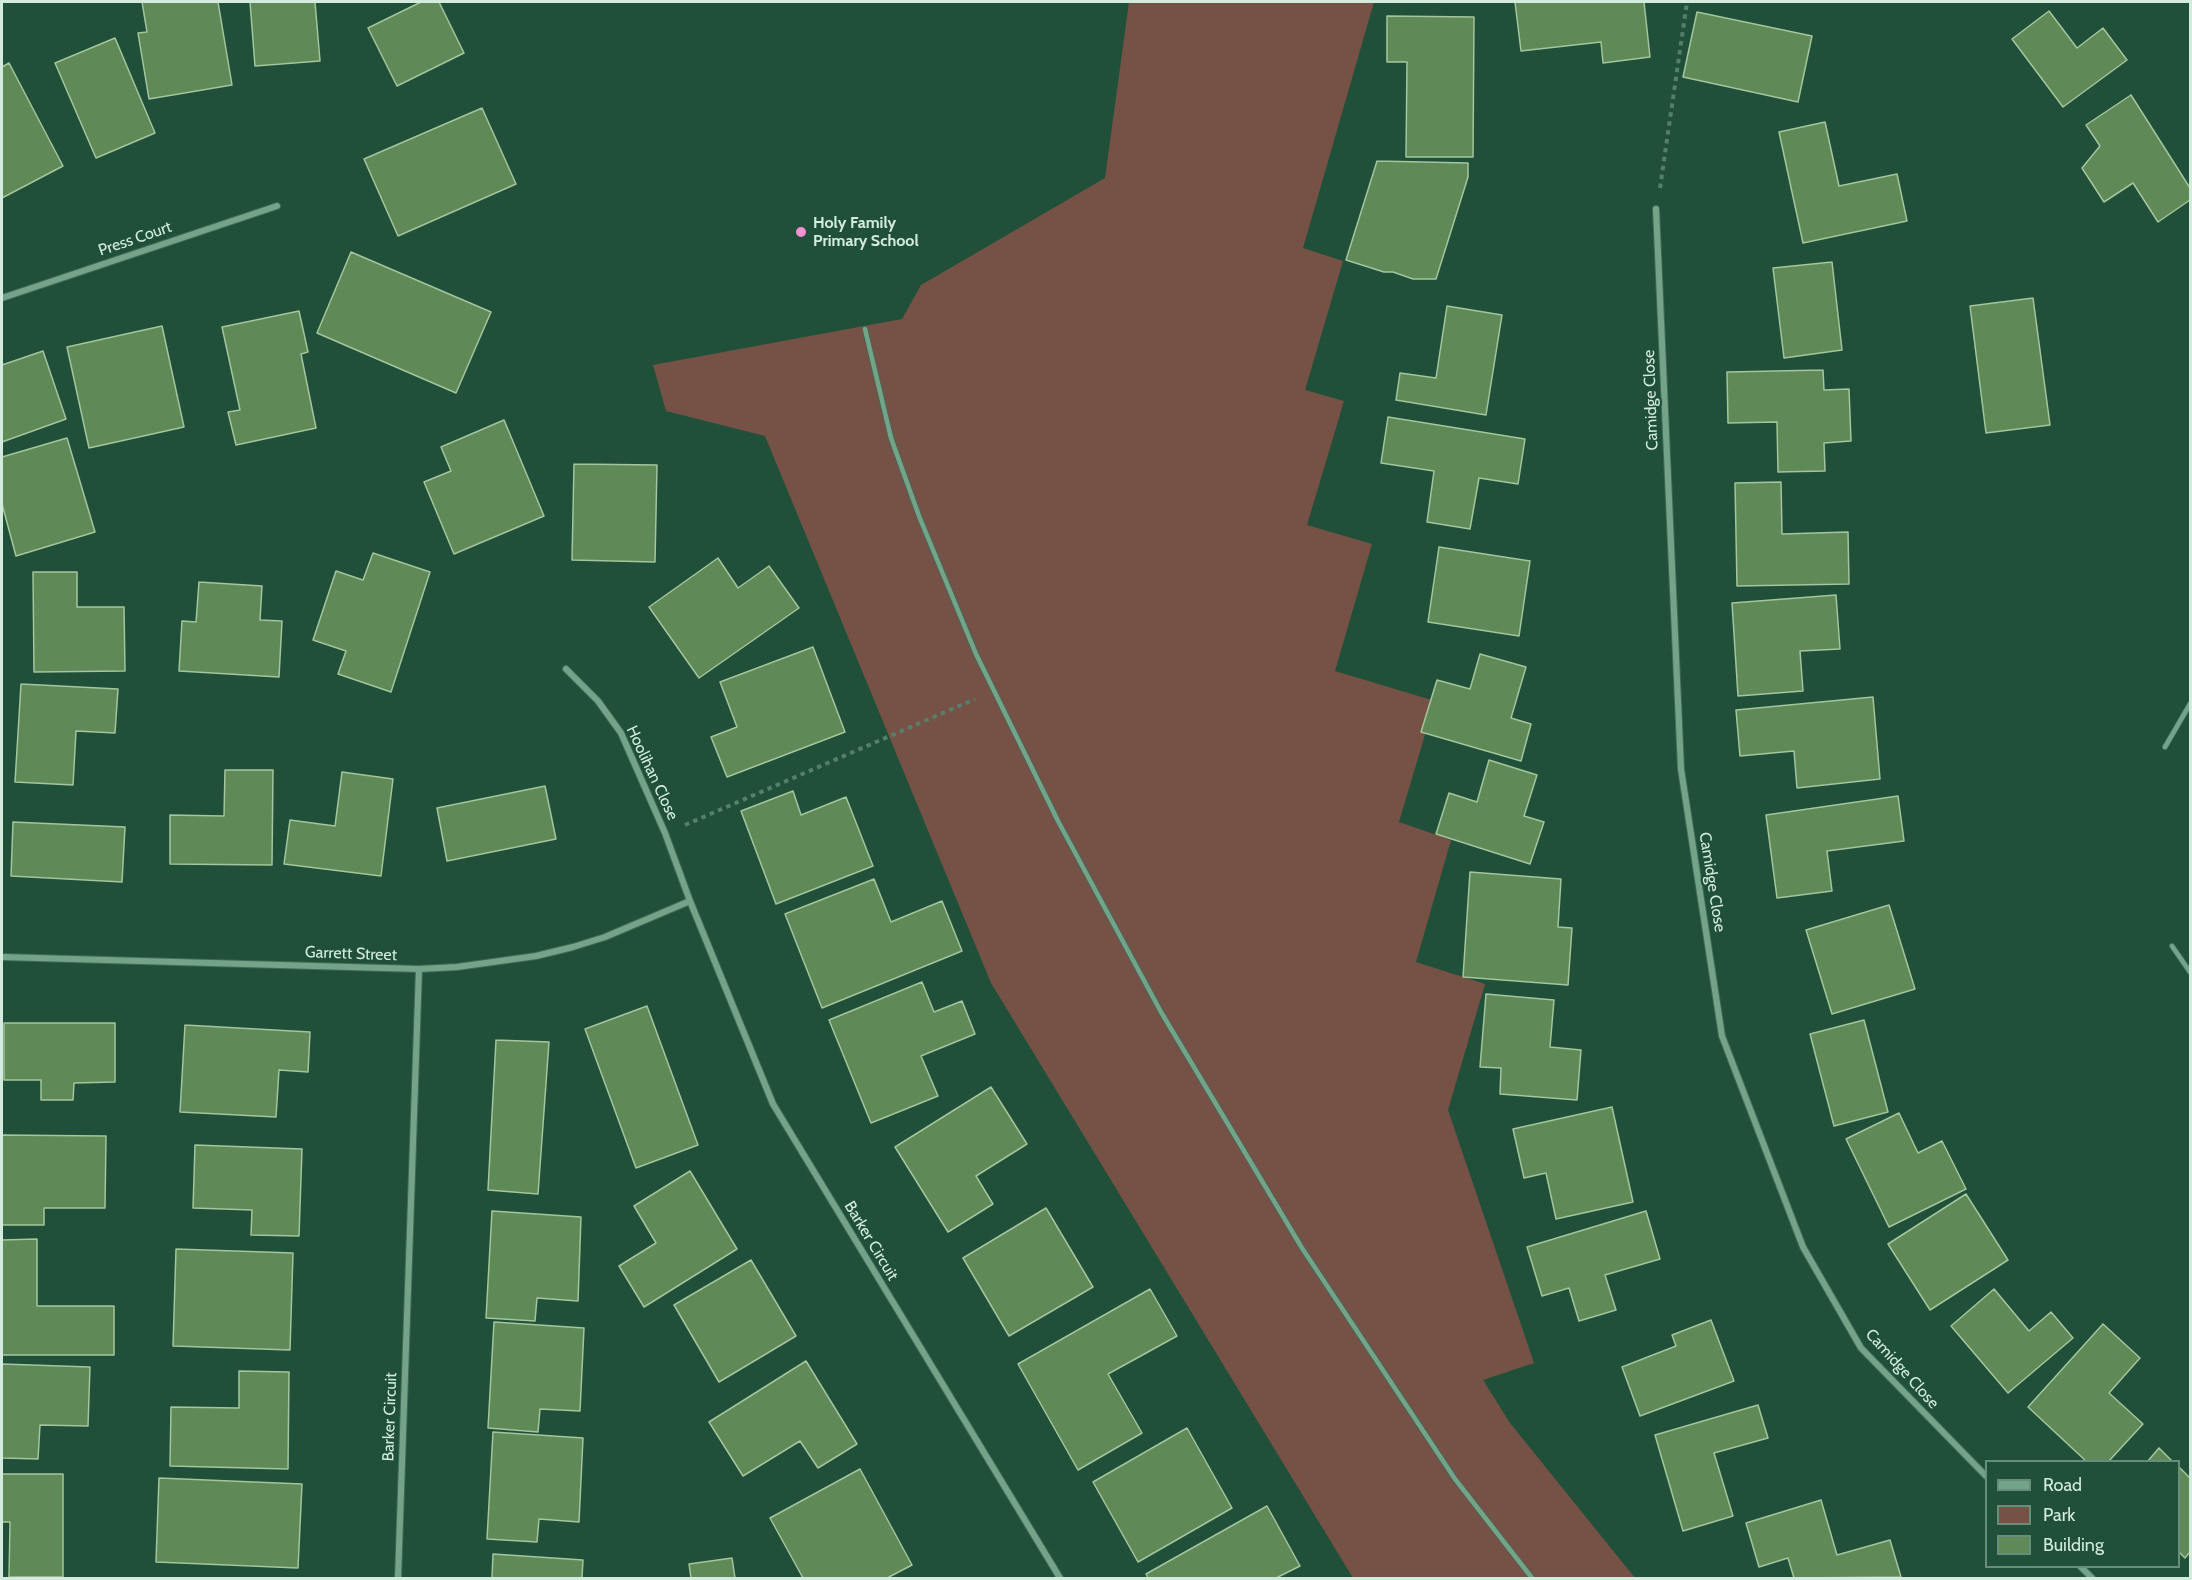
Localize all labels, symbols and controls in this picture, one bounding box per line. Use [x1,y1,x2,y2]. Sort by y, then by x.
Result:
place label: Holy Family Primary School [813,213,919,251]
street label: Press Court [96,218,174,260]
marker: Holy Family Primary School [794,225,808,239]
street label: Camidge Close [1640,349,1662,451]
street label: Hoolihan Close [622,723,682,823]
street label: Camidge Close [1695,831,1729,933]
street label: Garrett Street [305,943,397,965]
street label: Barker Circuit [840,1198,902,1284]
street label: Camidge Close [1861,1325,1943,1413]
street label: Barker Circuit [379,1372,401,1462]
legend [1985,1460,2180,1568]
text: Road [2043,1474,2082,1496]
text: Park [2043,1504,2075,1526]
text: Building [2043,1534,2104,1556]

